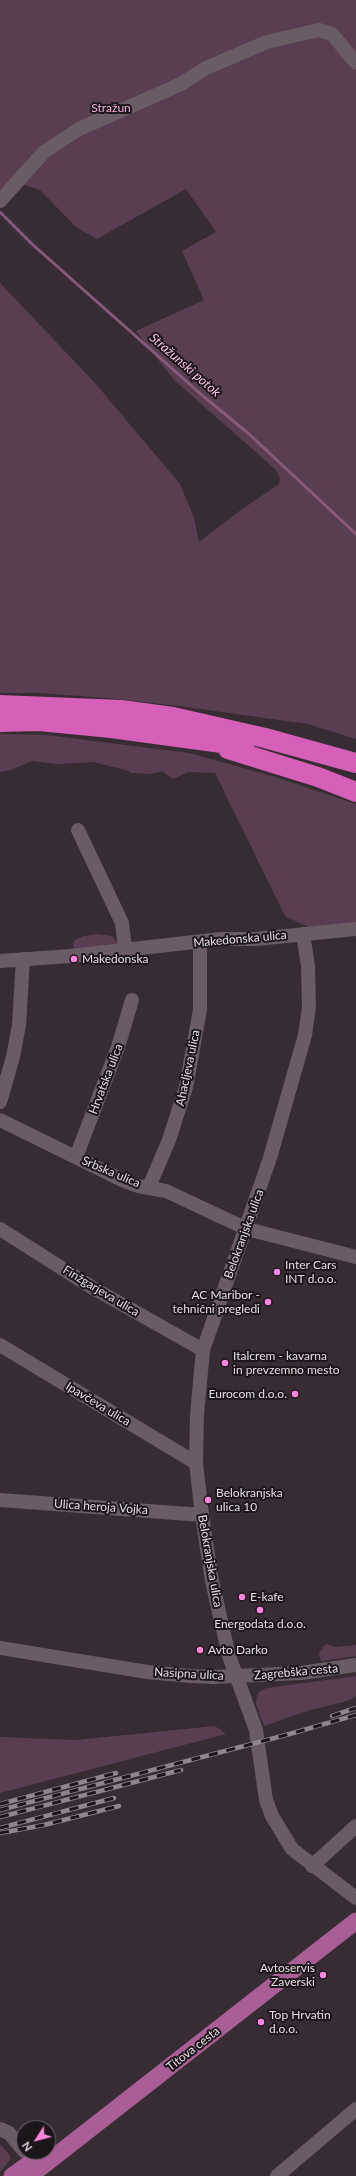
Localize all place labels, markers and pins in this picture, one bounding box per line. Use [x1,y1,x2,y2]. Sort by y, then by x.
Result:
place label: Makedonska [82,952,148,966]
marker: Makedonska [69,954,79,964]
place label: Inter Cars INT d.o.o. [285,1258,337,1286]
marker: Inter Cars INT d.o.o. [272,1267,282,1277]
place label: AC Maribor - tehnični pregledi [173,1288,260,1316]
marker: AC Maribor - tehnični pregledi [263,1297,273,1307]
place label: Italcrem - kavarna in prevzemno mesto [233,1349,339,1377]
marker: Italcrem - kavarna in prevzemno mesto [220,1358,230,1368]
place label: Eurocom d.o.o. [209,1387,287,1401]
marker: Eurocom d.o.o. [290,1389,300,1399]
place label: Belokranjska ulica 10 [216,1486,283,1514]
marker: Belokranjska ulica 10 [203,1495,213,1505]
place label: E-kafe [250,1590,284,1604]
marker: E-kafe [237,1592,247,1602]
marker: Energodata d.o.o. [255,1605,265,1615]
place label: Energodata d.o.o. [214,1617,306,1631]
place label: Avto Darko [208,1643,268,1657]
marker: Avto Darko [195,1645,205,1655]
place label: Avtoservis Zaverski [260,1961,315,1989]
marker: Avtoservis Zaverski [318,1970,328,1980]
place label: Top Hrvatin d.o.o. [269,2008,331,2036]
marker: Top Hrvatin d.o.o. [256,2017,266,2027]

